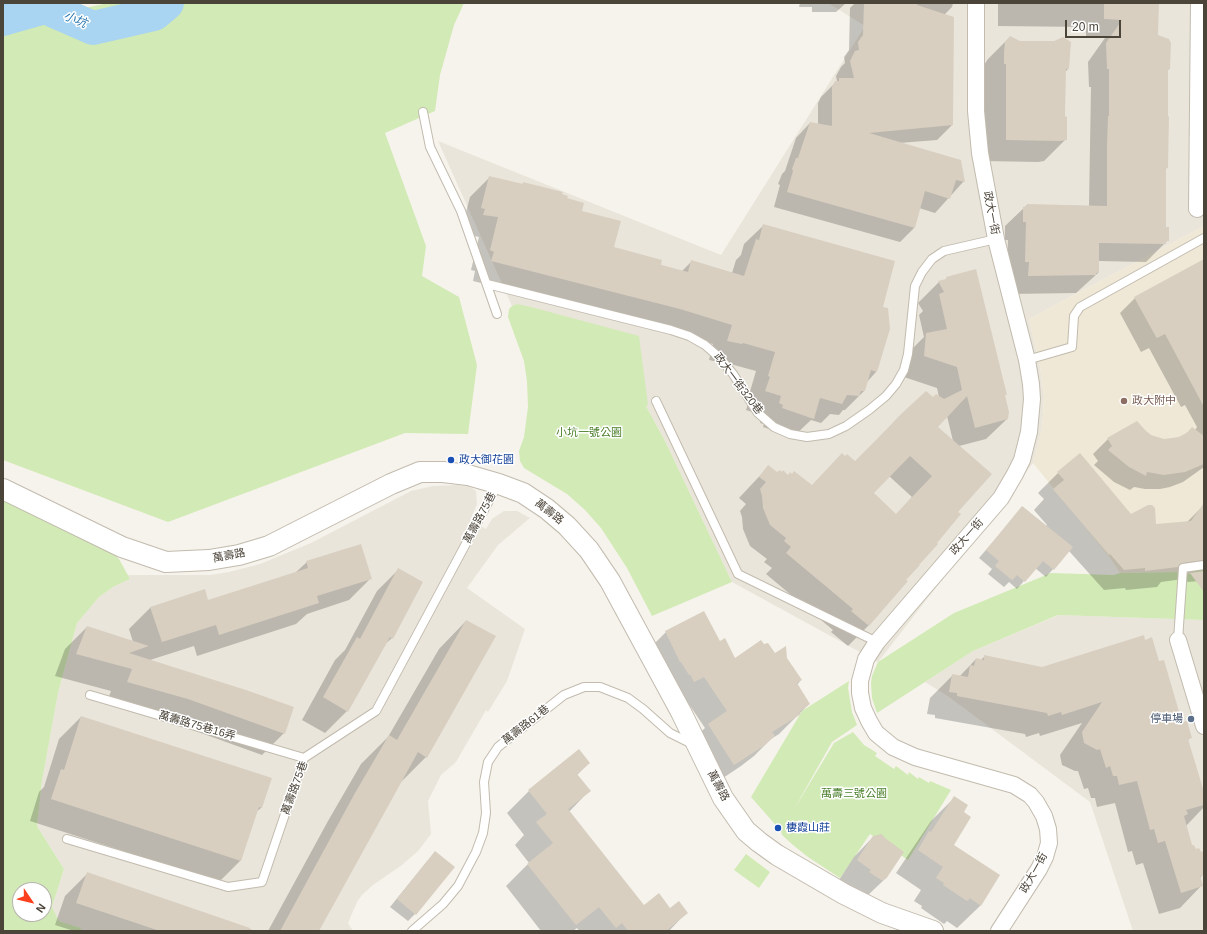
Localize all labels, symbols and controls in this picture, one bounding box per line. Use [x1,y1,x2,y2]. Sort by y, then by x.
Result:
water label: 小坑 [61,9,89,31]
scale bar [1067,12,1123,38]
text: 20 m [1072,20,1099,34]
street label: 政大一街 [980,190,1002,236]
street label: 政大一街320巷 [711,351,765,417]
place label: 政大附中 [1132,394,1176,408]
marker: 政大附中 [1119,396,1129,406]
park label: 小坑一號公園 [556,426,622,440]
place label: 政大御花園 [459,453,514,467]
marker: 政大御花園 [446,455,456,465]
street label: 萬壽路75巷 [461,490,499,546]
street label: 萬壽路 [532,497,566,527]
street label: 政大一街 [948,516,986,558]
street label: 萬壽路 [212,546,246,566]
street label: 萬壽路61巷 [500,702,552,748]
street label: 萬壽路75巷16弄 [157,709,237,743]
place label: 停車場 [1150,712,1183,726]
marker: 停車場 [1186,714,1196,724]
street label: 萬壽路75巷 [279,759,311,817]
street label: 萬壽路 [704,768,732,804]
park label: 萬壽三號公園 [821,787,887,801]
place label: 棲霞山莊 [786,821,830,835]
marker: 棲霞山莊 [773,823,783,833]
street label: 政大一街 [1018,851,1050,895]
north arrow [12,882,52,922]
text: N [34,902,48,915]

